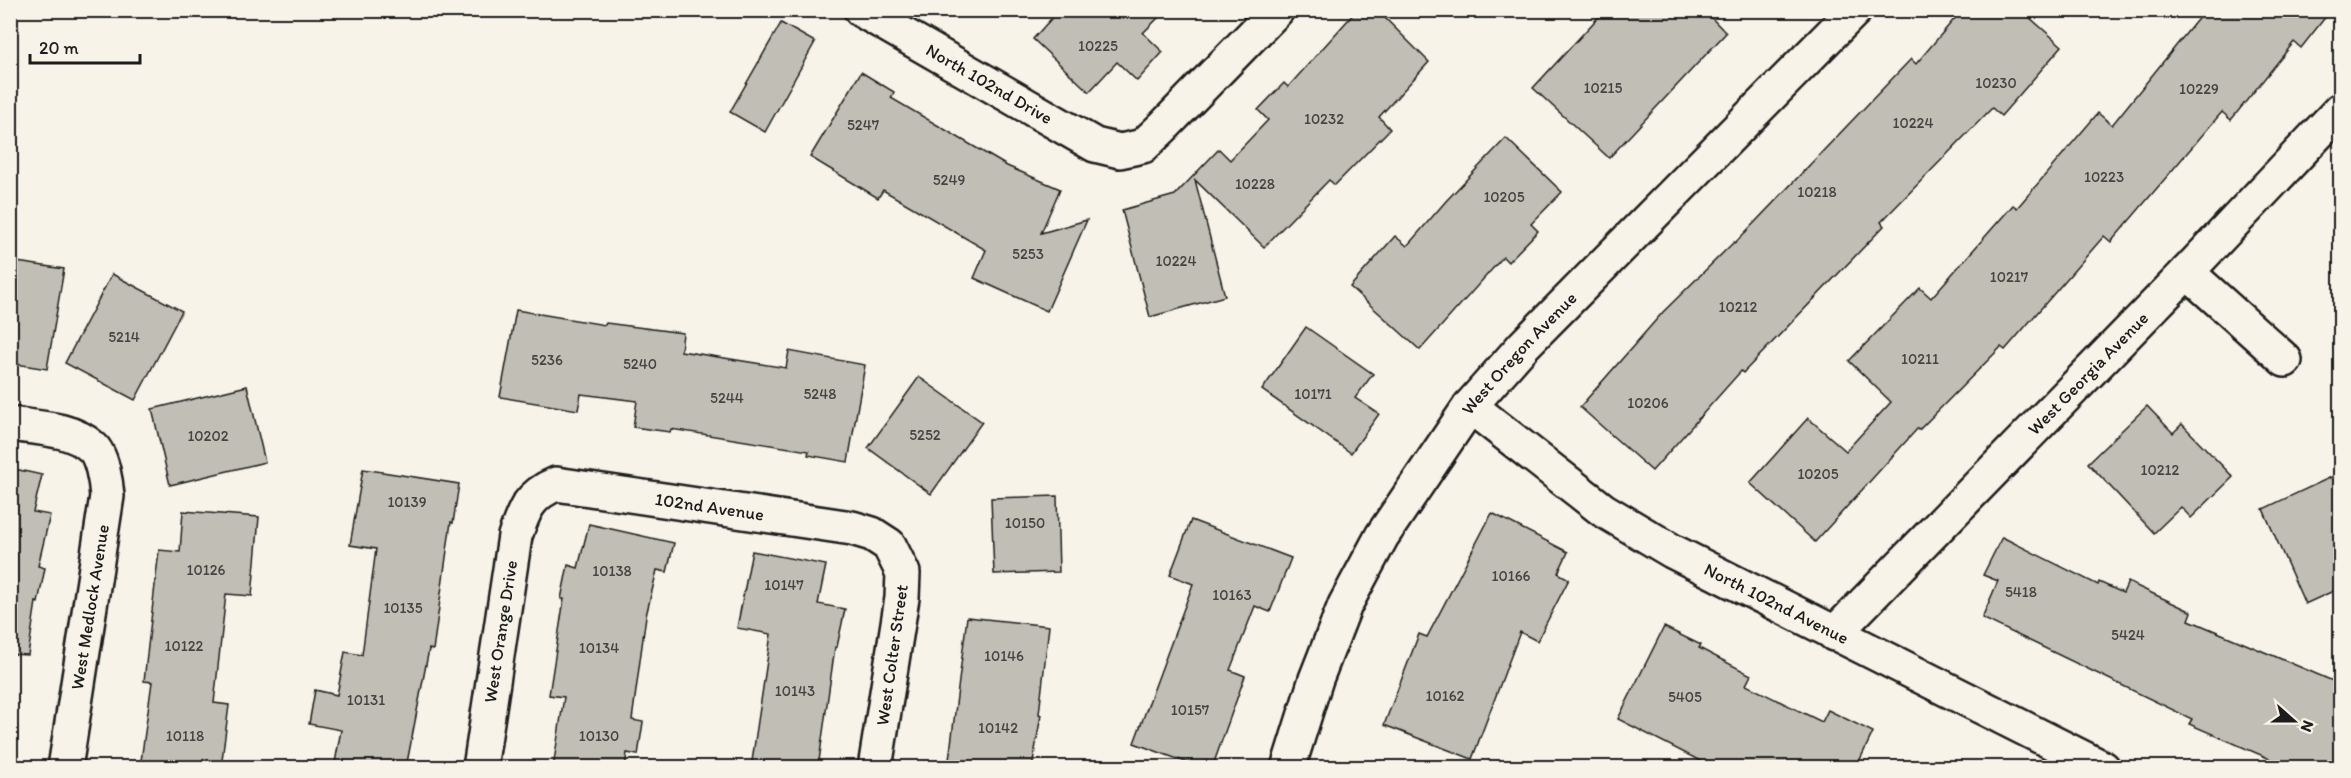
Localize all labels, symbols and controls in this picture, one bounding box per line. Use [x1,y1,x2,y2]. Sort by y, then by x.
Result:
scale bar [30,27,140,65]
text: 20 m [39,37,79,59]
house number: 10225 [1078,37,1118,55]
street label: North 102nd Drive [922,39,1056,129]
house number: 10230 [1975,74,2017,92]
house number: 10215 [1584,79,1623,97]
house number: 10229 [2179,80,2219,98]
house number: 10232 [1304,110,1344,128]
house number: 10224 [1893,114,1934,132]
house number: 5247 [847,116,880,134]
house number: 10223 [2084,168,2124,186]
house number: 5249 [933,171,965,189]
house number: 10228 [1235,175,1275,193]
house number: 10218 [1797,183,1837,201]
house number: 10205 [1483,188,1525,206]
house number: 5253 [1012,245,1044,263]
house number: 10224 [1156,252,1197,270]
house number: 10217 [1990,268,2029,286]
street label: West Oregon Avenue [1456,287,1581,419]
house number: 10212 [1719,298,1758,316]
street label: West Georgia Avenue [2023,307,2153,440]
house number: 5214 [108,328,140,346]
house number: 10211 [1901,350,1939,368]
house number: 5236 [531,351,563,369]
house number: 5240 [623,355,657,373]
house number: 5248 [803,385,837,403]
house number: 10171 [1294,385,1332,403]
house number: 5244 [710,389,744,407]
house number: 10206 [1627,394,1669,412]
house number: 5252 [909,426,941,444]
house number: 10202 [187,427,229,445]
house number: 10212 [2141,461,2180,479]
house number: 10205 [1797,465,1839,483]
street label: 102nd Avenue [654,488,766,526]
house number: 10139 [387,493,427,511]
house number: 10150 [1005,514,1045,532]
street label: West Medlock Avenue [66,523,114,691]
street label: North 102nd Avenue [1701,558,1852,649]
street label: West Orange Drive [479,559,522,704]
house number: 10126 [187,561,226,579]
house number: 10138 [592,562,632,580]
house number: 10166 [1491,567,1531,585]
house number: 10147 [764,576,804,594]
street label: West Colter Street [871,583,913,727]
house number: 5418 [2005,583,2037,601]
house number: 10163 [1212,586,1252,604]
house number: 10135 [383,599,423,617]
house number: 5424 [2111,626,2145,644]
house number: 10122 [165,637,204,655]
house number: 10134 [579,639,619,657]
house number: 10146 [984,647,1024,665]
house number: 10143 [775,682,815,700]
house number: 10162 [1426,687,1465,705]
house number: 5405 [1668,688,1702,706]
house number: 10131 [347,691,385,709]
north arrow [2264,691,2324,751]
house number: 10157 [1171,701,1210,719]
text: N [2297,718,2318,735]
house number: 10142 [978,719,1018,737]
house number: 10118 [166,727,204,745]
house number: 10130 [579,727,619,745]

